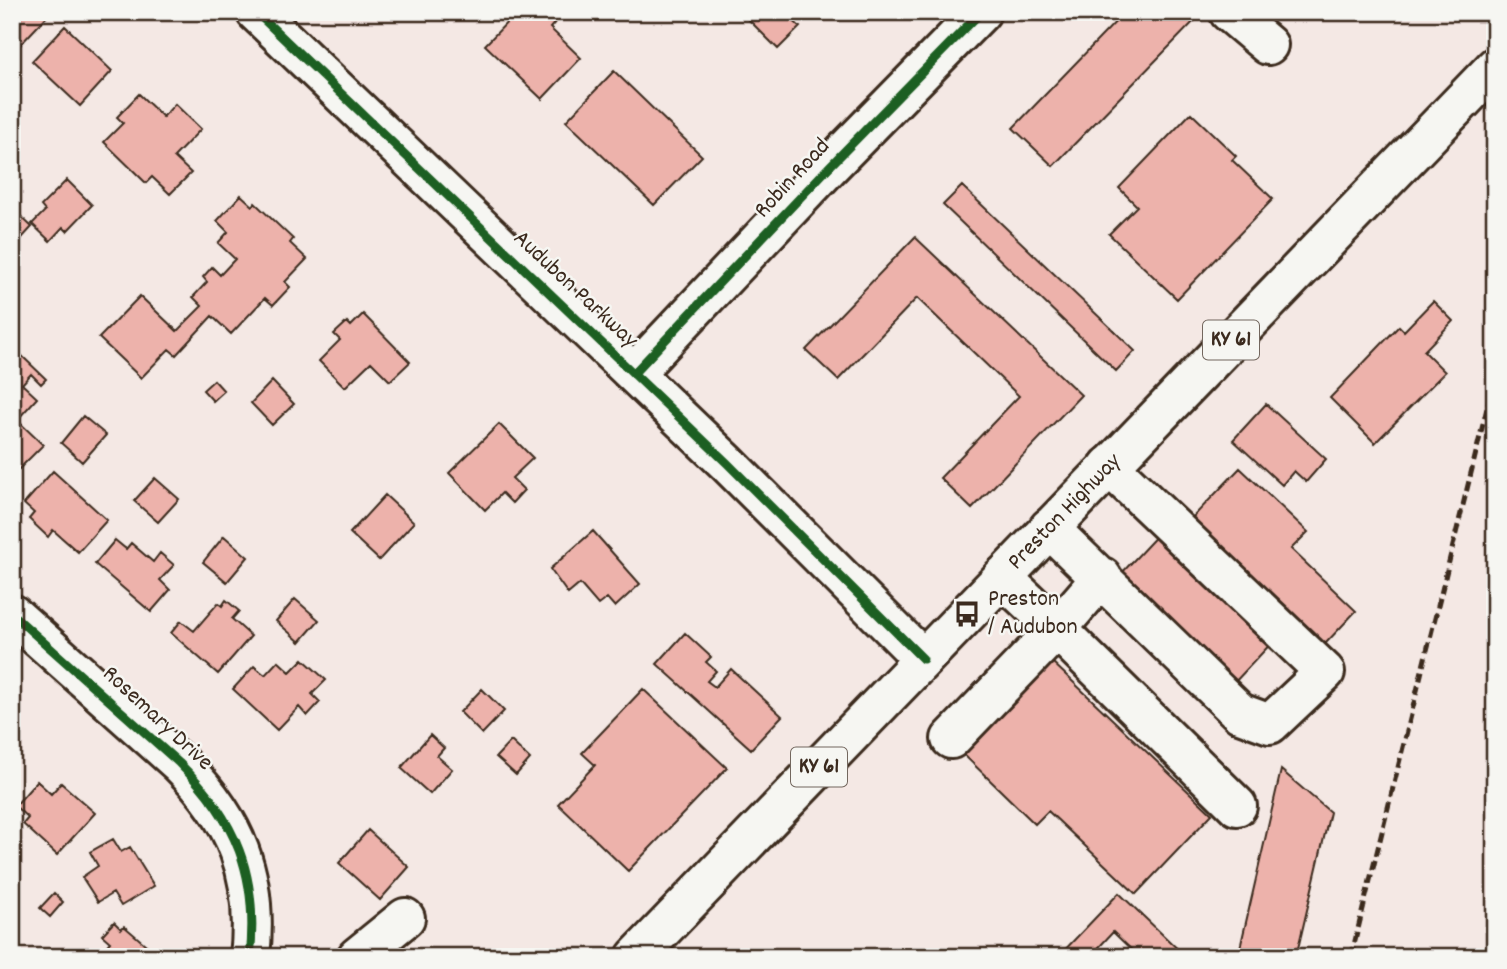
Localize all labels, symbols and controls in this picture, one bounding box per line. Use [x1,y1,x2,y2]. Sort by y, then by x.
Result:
street label: Robin Road [747,131,839,227]
street label: Audubon Parkway [505,223,646,358]
road number: KY 61 [1203,320,1259,360]
street label: Preston Highway [1000,445,1131,579]
place label: Preston / Audubon [988,583,1078,645]
bus stop icon: Preston / Audubon [952,599,982,629]
street label: Rosemary Drive [94,658,220,780]
road number: KY 61 [791,748,847,786]

